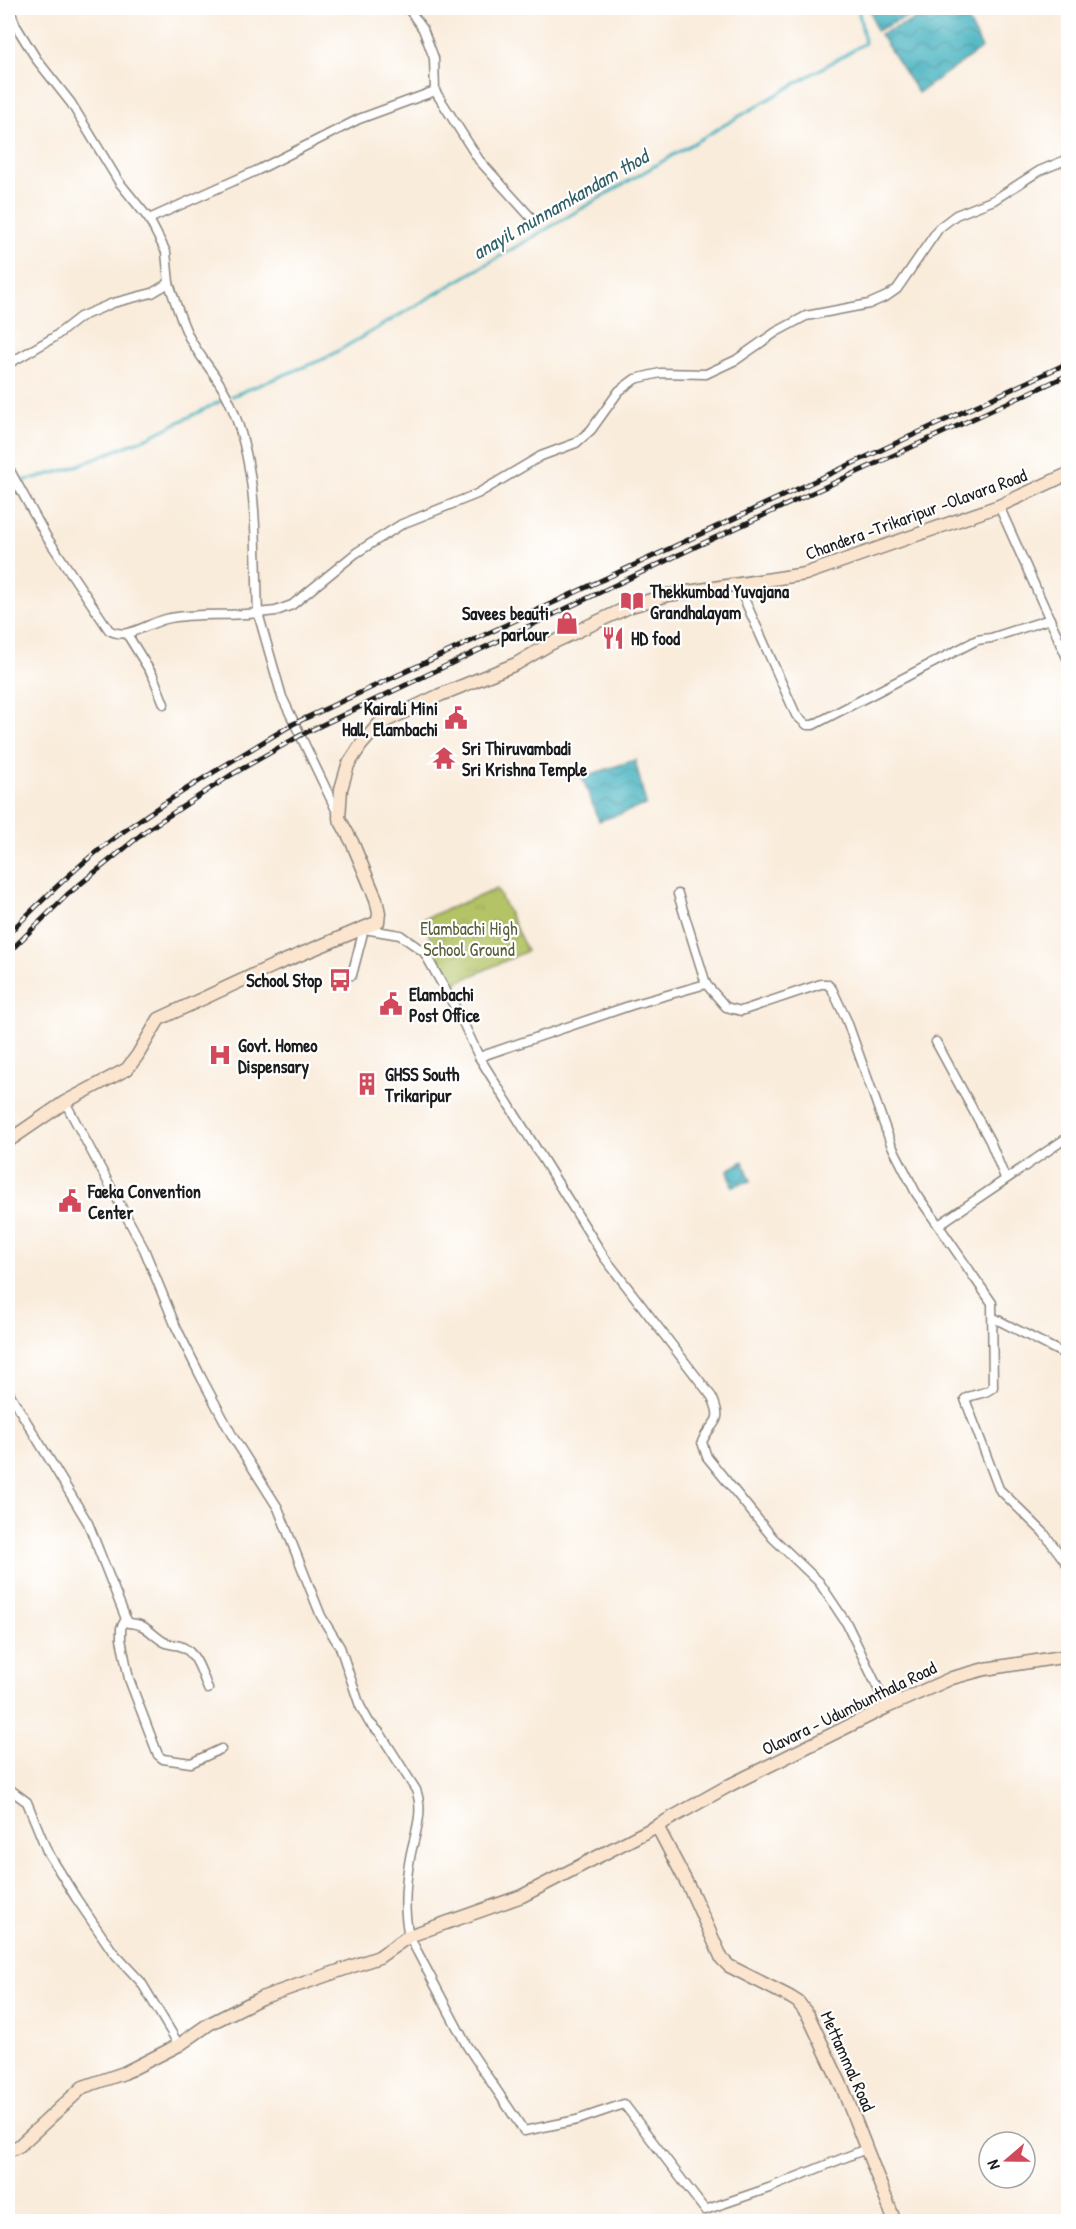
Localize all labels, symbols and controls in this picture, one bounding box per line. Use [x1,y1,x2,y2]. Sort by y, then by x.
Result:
water label: anayil munnamkandam thod [467,141,656,266]
street label: Chandera -Trikaripur -Olavara Road [802,462,1030,566]
place label: Thekkumbad Yuvajana Grandhalayam [649,579,790,626]
library icon: Thekkumbad Yuvajana Grandhalayam [619,588,645,614]
place label: Savees beauti parlour [462,601,549,648]
shop icon: Savees beauti parlour [554,610,580,636]
restaurant icon: HD food [600,625,626,651]
place label: HD food [631,626,680,651]
place label: Kairali Mini Hall, Elambachi [342,696,438,742]
public building icon: Kairali Mini Hall, Elambachi [443,705,469,731]
place label: Sri Thiruvambadi Sri Krishna Temple [462,736,588,783]
temple icon: Sri Thiruvambadi Sri Krishna Temple [431,745,457,771]
park label: Elambachi High School Ground [420,916,518,962]
bus stop icon: School Stop [327,967,353,993]
place label: School Stop [246,968,322,994]
place label: Elambachi Post Office [409,982,481,1028]
public building icon: Elambachi Post Office [378,991,404,1017]
place label: Govt. Homeo Dispensary [238,1033,318,1080]
hospital icon: Govt. Homeo Dispensary [207,1042,233,1068]
place label: GHSS South Trikaripur [384,1062,460,1109]
building icon: GHSS South Trikaripur [354,1071,380,1097]
place label: Faeka Convention Center [87,1179,201,1225]
public building icon: Faeka Convention Center [57,1188,83,1214]
street label: Olavara - Udumbunthala Road [758,1655,940,1761]
street label: Mettammal Road [815,2007,881,2115]
north arrow [977,2130,1037,2190]
text: N [981,2157,1005,2173]

